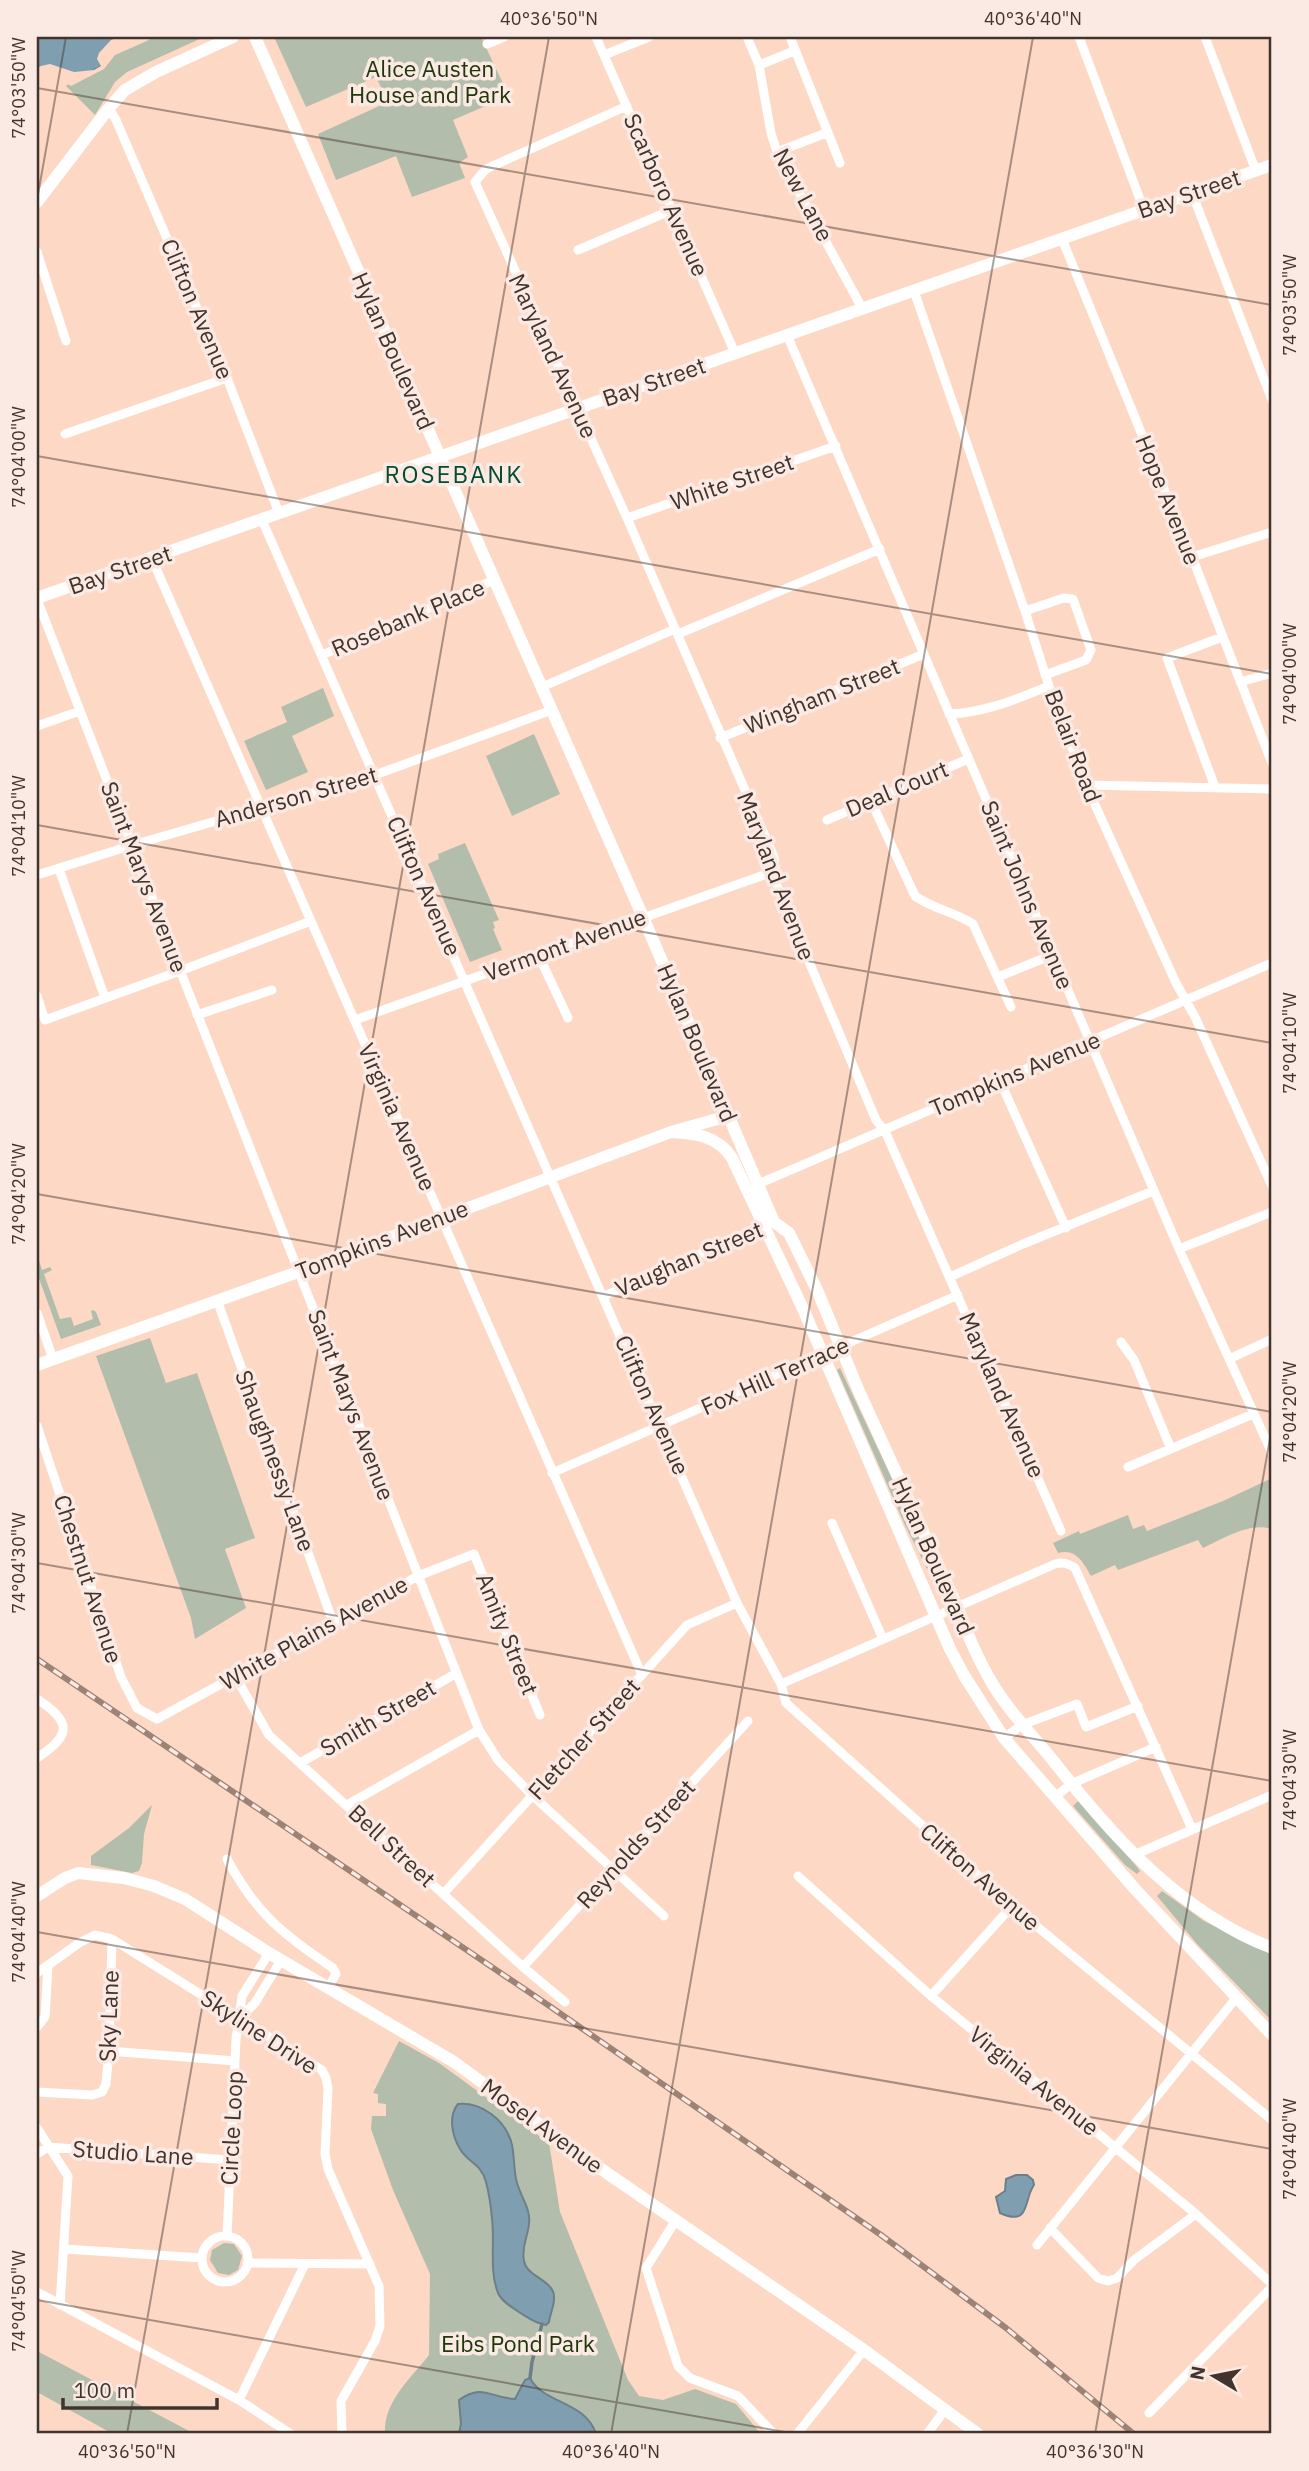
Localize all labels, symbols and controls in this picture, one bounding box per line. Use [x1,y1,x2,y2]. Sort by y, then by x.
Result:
text: 40°36'50"N [500,7,598,30]
text: 40°36'40"N [984,7,1082,30]
text: 74°03'50"W [7,37,30,139]
park label: Alice Austen House and Park [349,53,511,109]
street label: Scarboro Avenue [618,108,716,281]
street label: New Lane [767,143,841,246]
street label: Bay Street [1133,161,1244,225]
street label: Clifton Avenue [155,234,241,383]
text: 74°03'50"W [1278,254,1301,356]
street label: Hylan Boulevard [346,267,442,434]
street label: Maryland Avenue [503,268,605,443]
street label: Bay Street [598,349,709,413]
text: 74°04'00"W [7,406,30,508]
street label: Hope Avenue [1129,430,1209,569]
street label: White Street [666,446,797,516]
district label: ROSEBANK [384,458,524,490]
street label: Bay Street [64,537,175,601]
street label: Rosebank Place [326,571,489,663]
text: 74°04'00"W [1278,623,1301,725]
street label: Wingham Street [739,650,904,740]
street label: Belair Road [1039,685,1109,806]
street label: Deal Court [841,753,953,823]
street label: Anderson Street [211,758,381,834]
text: 74°04'10"W [7,775,30,877]
street label: Saint Marys Avenue [95,777,195,976]
street label: Maryland Avenue [731,787,823,964]
street label: Saint Johns Avenue [975,796,1081,993]
street label: Clifton Avenue [381,811,469,960]
street label: Vermont Avenue [479,901,650,987]
street label: Hylan Boulevard [651,959,745,1126]
text: 74°04'10"W [1278,992,1301,1094]
street label: Tompkins Avenue [925,1024,1104,1123]
street label: Virginia Avenue [352,1038,444,1195]
text: 74°04'20"W [7,1143,30,1245]
street label: Tompkins Avenue [291,1192,472,1286]
street label: Vaughan Street [610,1213,767,1303]
street label: Saint Marys Avenue [302,1305,402,1504]
street label: Maryland Avenue [953,1307,1053,1482]
street label: Fox Hill Terrace [696,1329,853,1421]
street label: Clifton Avenue [609,1330,697,1479]
text: 74°04'20"W [1278,1361,1301,1463]
street label: Shaughnessy Lane [229,1366,323,1555]
street label: Hylan Boulevard [886,1472,982,1639]
street label: Chestnut Avenue [48,1491,130,1667]
text: 74°04'30"W [7,1512,30,1614]
street label: White Plains Avenue [214,1568,413,1696]
street label: Amity Street [470,1568,546,1699]
street label: Fletcher Street [521,1671,646,1806]
street label: Smith Street [314,1672,441,1762]
text: 74°04'30"W [1278,1729,1301,1831]
street label: Reynolds Street [569,1772,701,1914]
street label: Bell Street [343,1797,443,1893]
street label: Clifton Avenue [914,1816,1047,1937]
text: 74°04'40"W [7,1881,30,1983]
street label: Sky Lane [91,1970,125,2062]
street label: Skyline Drive [195,1982,324,2080]
street label: Virginia Avenue [963,2019,1106,2142]
street label: Circle Loop [213,2070,249,2186]
street label: Mosel Avenue [476,2071,610,2180]
text: 74°04'40"W [1278,2098,1301,2200]
street label: Studio Lane [71,2133,195,2171]
text: 74°04'50"W [7,2250,30,2352]
park label: Eibs Pond Park [441,2328,595,2358]
north arrow [1180,2342,1250,2412]
text: N [1184,2364,1210,2382]
scale bar [63,2366,217,2410]
text: 100 m [74,2376,135,2404]
text: 40°36'50"N [78,2440,176,2463]
text: 40°36'40"N [562,2440,660,2463]
text: 40°36'30"N [1046,2440,1144,2463]

